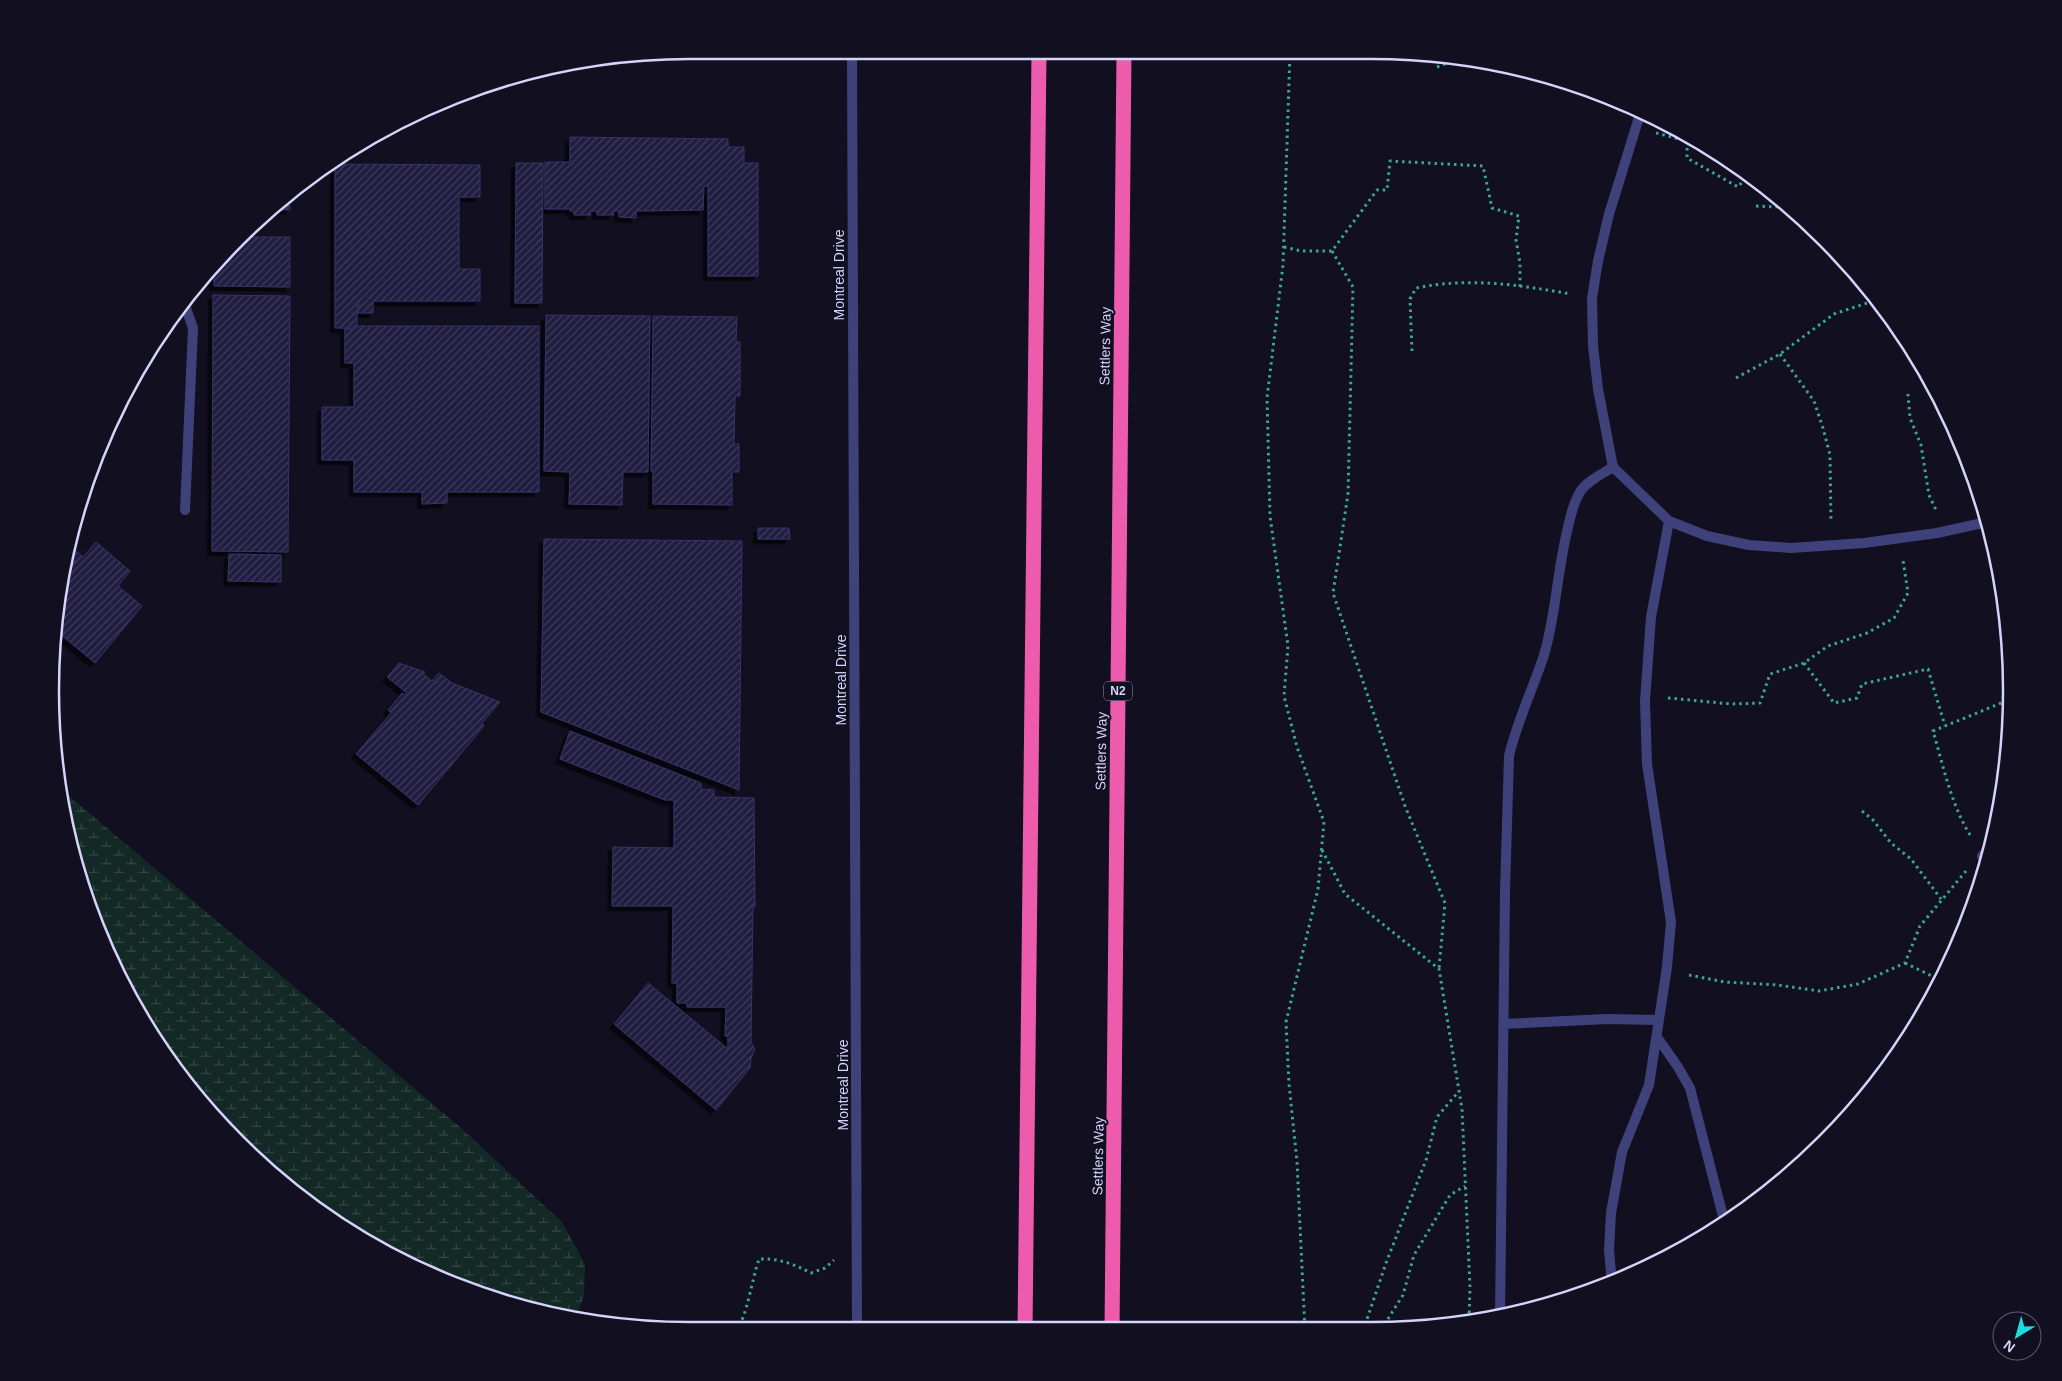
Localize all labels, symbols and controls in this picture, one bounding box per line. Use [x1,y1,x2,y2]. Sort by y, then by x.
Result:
street label: Montreal Drive [831,229,847,321]
street label: Settlers Way [1096,306,1114,386]
street label: Montreal Drive [833,634,849,726]
road number: N2 [1104,681,1132,700]
street label: Settlers Way [1092,711,1110,791]
street label: Montreal Drive [835,1039,851,1131]
street label: Settlers Way [1089,1116,1107,1196]
north arrow [1992,1311,2042,1361]
text: N [2000,1337,2018,1356]

